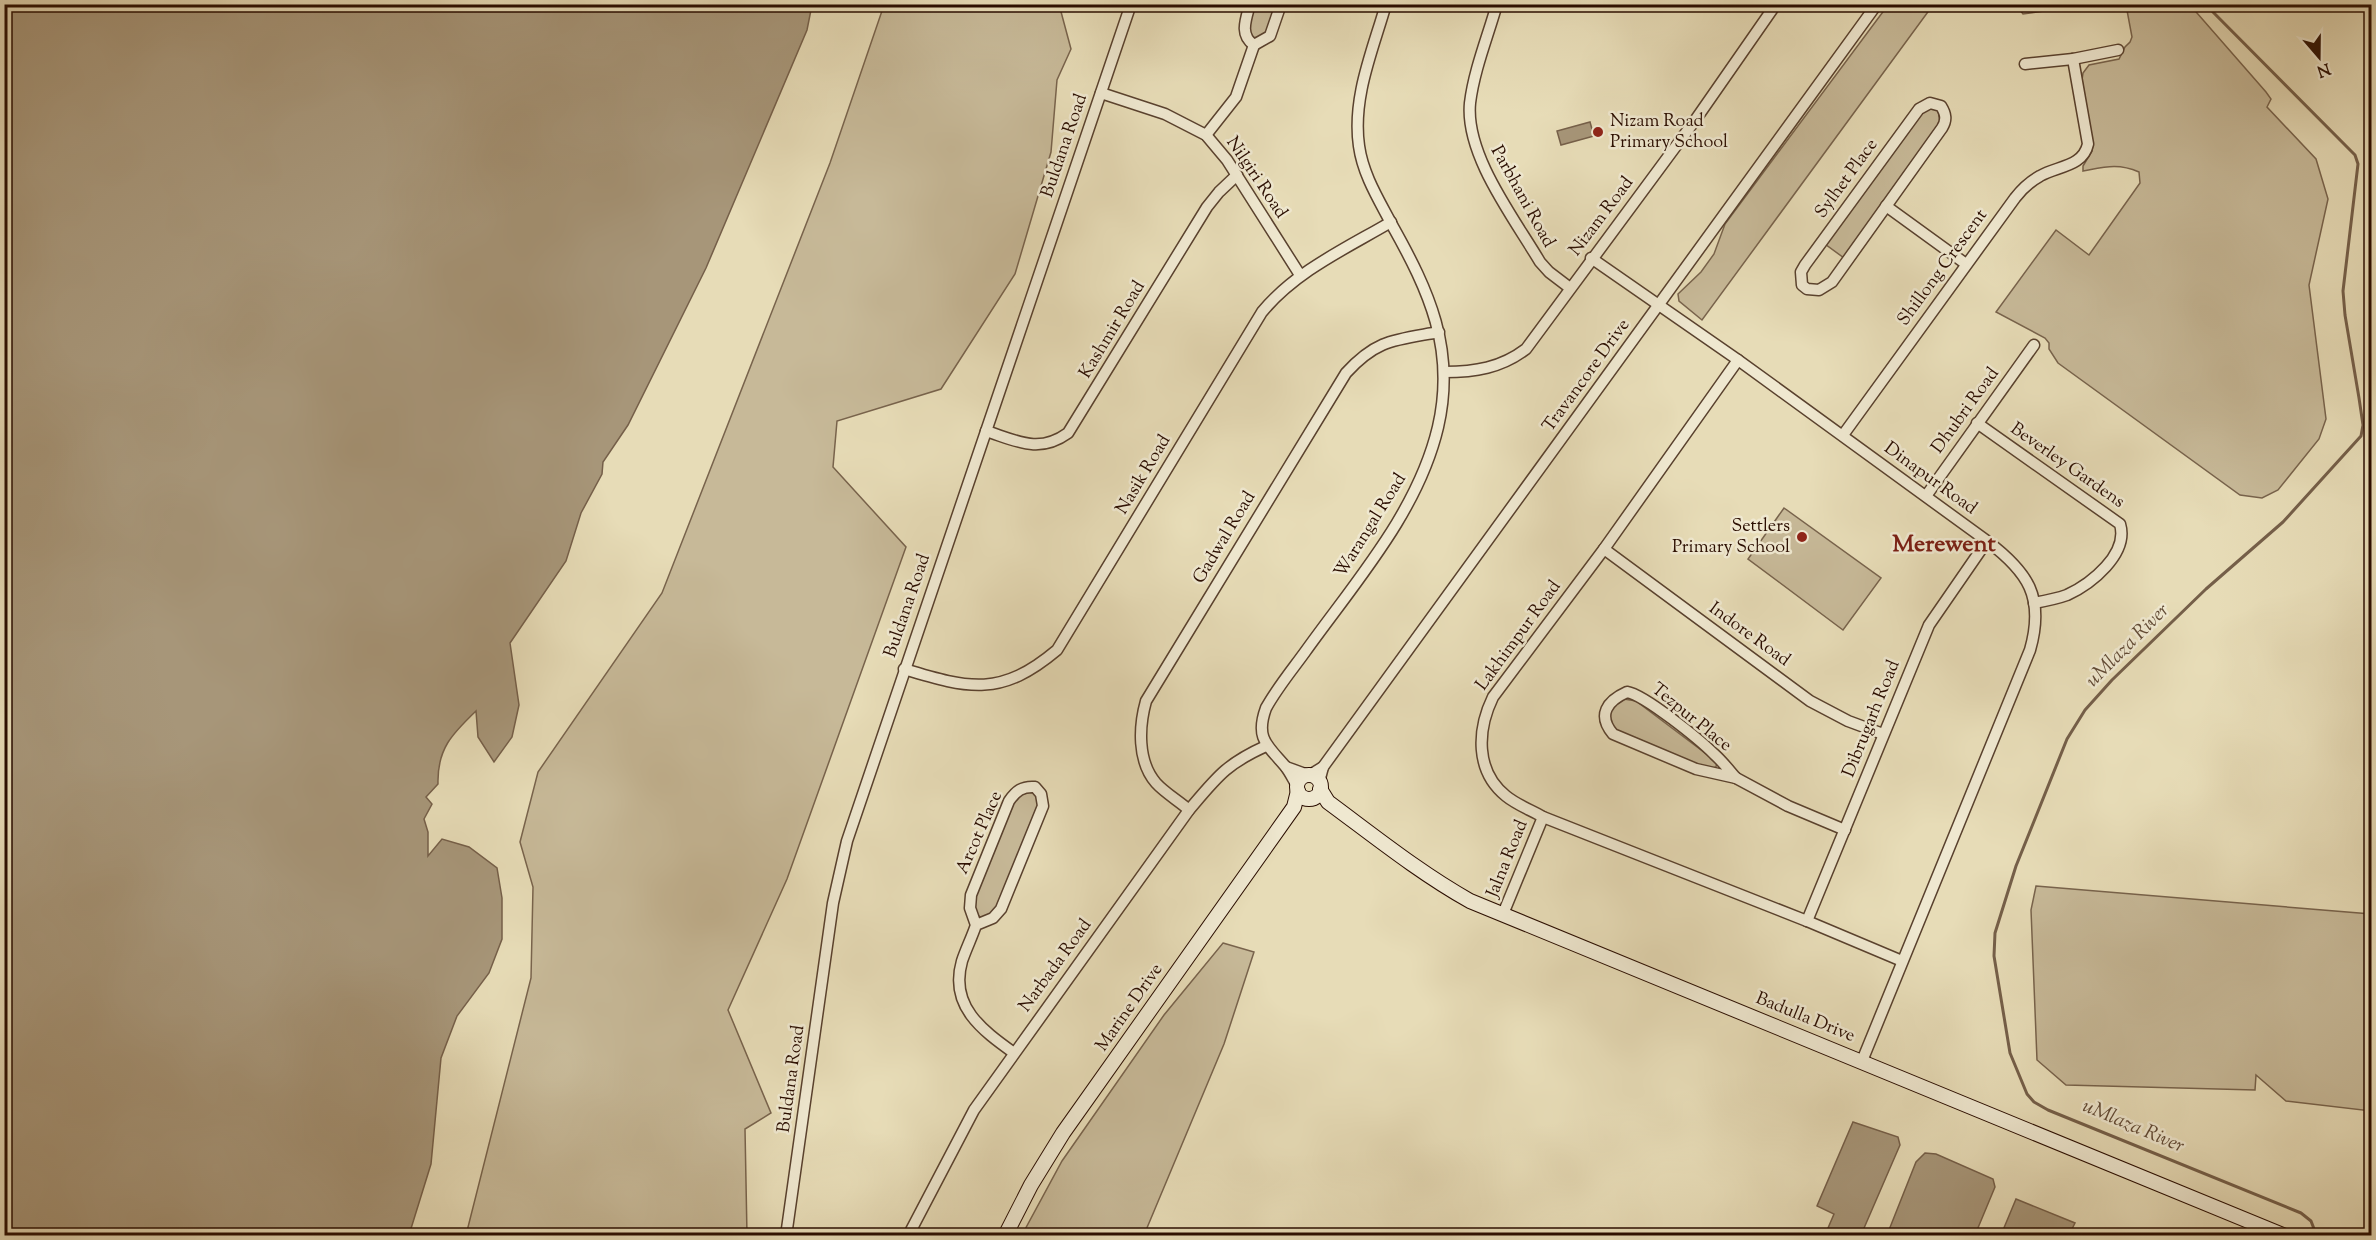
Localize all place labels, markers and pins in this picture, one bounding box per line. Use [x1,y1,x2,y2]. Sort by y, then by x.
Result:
place label: Nizam Road Primary School [1610,109,1728,156]
marker: Nizam Road Primary School [1591,125,1605,139]
place label: Settlers Primary School [1672,514,1790,561]
marker: Settlers Primary School [1795,530,1809,544]

